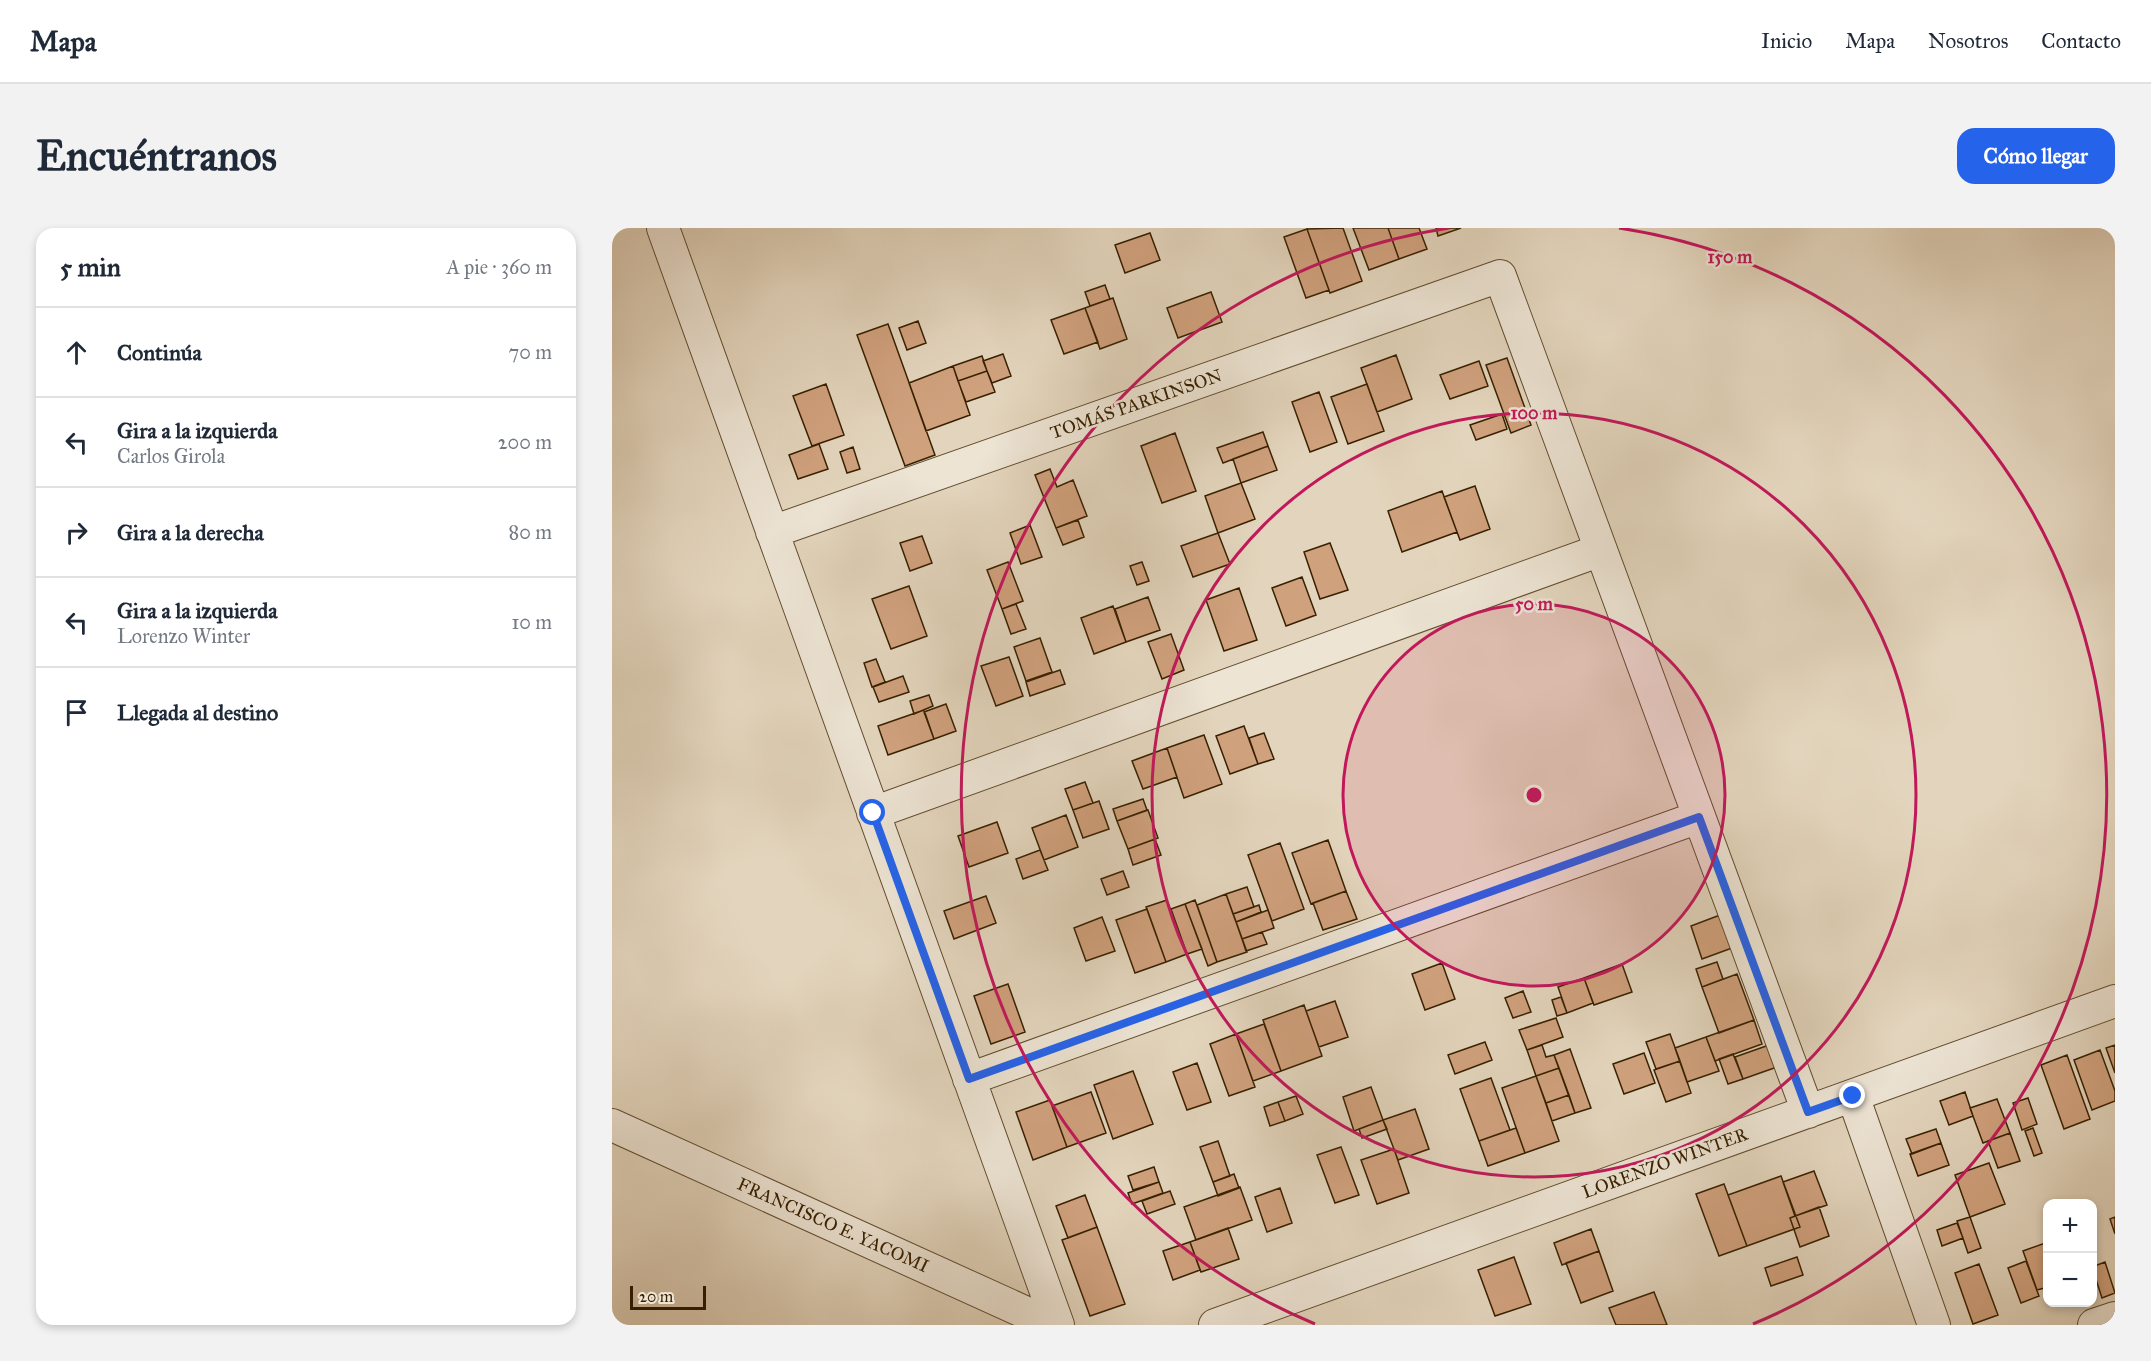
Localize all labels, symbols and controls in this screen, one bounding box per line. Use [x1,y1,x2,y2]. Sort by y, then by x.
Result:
text: Mapa [30,24,97,59]
text: Inicio [1761,28,1812,54]
text: Mapa [1845,28,1895,54]
text: Nosotros [1928,28,2008,54]
text: Contacto [2041,28,2121,54]
button: Cómo llegar [1957,128,2115,184]
text: Encuéntranos [36,130,277,182]
text: 150 m [1708,246,1753,268]
text: 5 min [60,251,121,283]
text: A pie · 360 m [446,255,552,279]
icon: ahead [60,336,93,369]
text: Continúa [117,339,202,366]
text: 70 m [509,340,552,364]
street label: TOMÁS PARKINSON [1047,362,1225,444]
text: 100 m [1511,402,1558,424]
text: Gira a la izquierda [117,417,278,444]
icon: left [60,426,93,459]
text: 200 m [498,430,552,454]
text: Carlos Girola [117,444,225,468]
icon: right [60,516,93,549]
text: Gira a la derecha [117,519,264,546]
text: 80 m [509,520,552,544]
text: 50 m [1515,593,1554,615]
text: Gira a la izquierda [117,597,278,624]
icon: left [60,606,93,639]
text: 10 m [511,610,552,634]
text: Lorenzo Winter [117,624,250,648]
icon: arrive [60,696,93,729]
text: Llegada al destino [117,699,278,726]
centre of rings [1524,785,1544,805]
route start [859,799,885,825]
route end [1839,1082,1865,1108]
street label: LORENZO WINTER [1579,1122,1752,1203]
street label: FRANCISCO E. YACOMI [734,1173,932,1277]
map controls [2043,1199,2097,1307]
button: + [2043,1199,2097,1253]
button: − [2043,1253,2097,1307]
scale bar [630,1283,706,1310]
text: 20 m [639,1287,673,1306]

